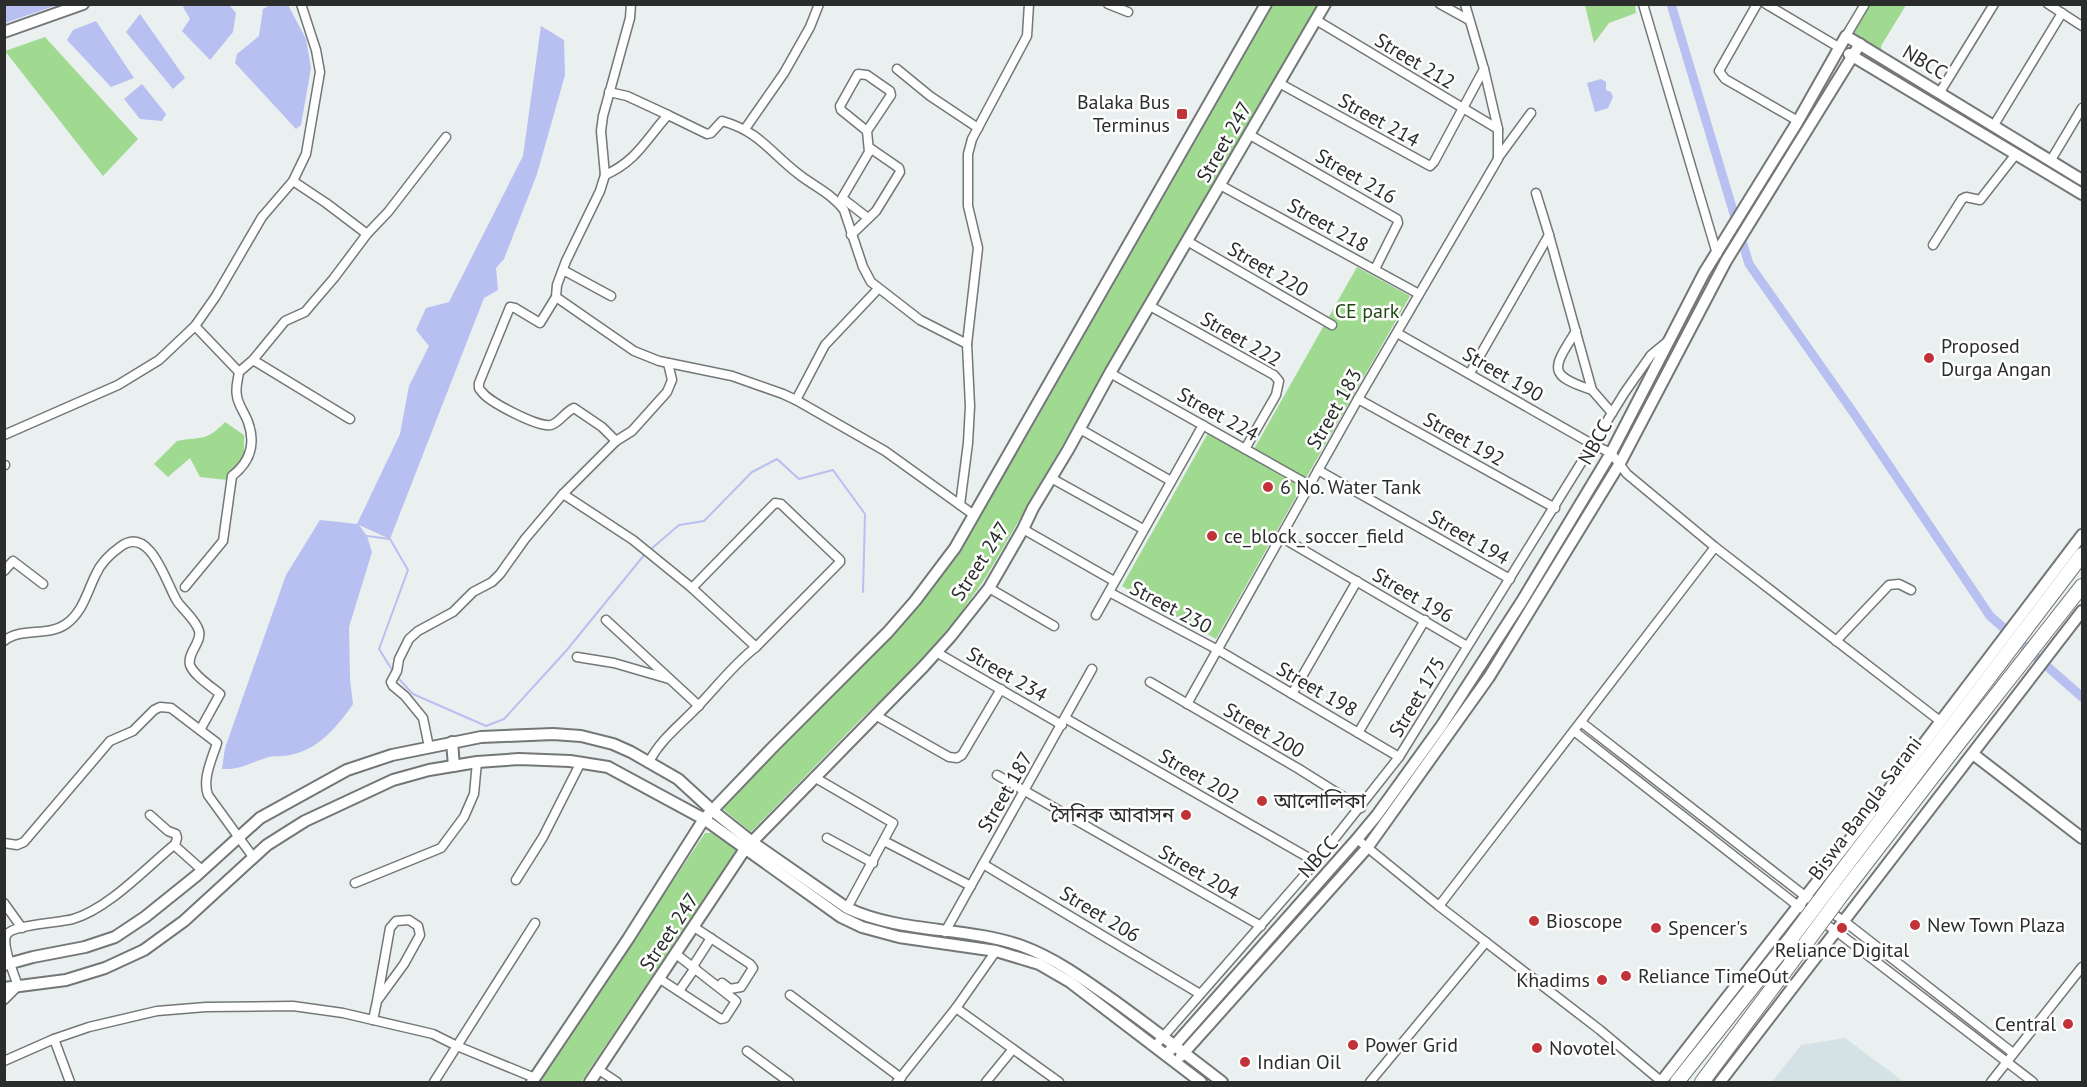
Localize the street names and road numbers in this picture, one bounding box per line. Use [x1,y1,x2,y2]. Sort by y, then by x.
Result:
street label: Street 212 [1370,27,1460,95]
street label: NBCC [1898,39,1952,85]
street label: Street 214 [1334,87,1424,153]
street label: Street 247 [1190,97,1258,187]
street label: Street 216 [1311,142,1401,210]
street label: Street 218 [1283,192,1373,258]
street label: Street 220 [1223,235,1313,303]
street label: Street 222 [1196,305,1286,373]
street label: Street 190 [1458,340,1548,408]
street label: Street 183 [1300,364,1368,454]
street label: Street 224 [1173,381,1263,447]
street label: Street 192 [1419,406,1509,472]
street label: NBCC [1572,415,1618,469]
street label: Street 194 [1424,503,1514,571]
street label: Street 247 [945,517,1015,605]
street label: Street 196 [1368,561,1458,629]
street label: Street 230 [1126,575,1217,639]
street label: Street 234 [962,640,1052,708]
street label: Street 175 [1383,652,1451,742]
street label: Street 198 [1272,655,1362,723]
street label: Street 200 [1219,696,1309,764]
street label: Biswa Bangla Sarani [1802,731,1928,885]
street label: Street 202 [1154,742,1244,810]
street label: Street 187 [971,747,1039,837]
street label: NBCC [1292,831,1344,883]
street label: Street 204 [1154,838,1244,906]
street label: Street 206 [1055,880,1145,948]
street label: Street 247 [633,888,705,976]

